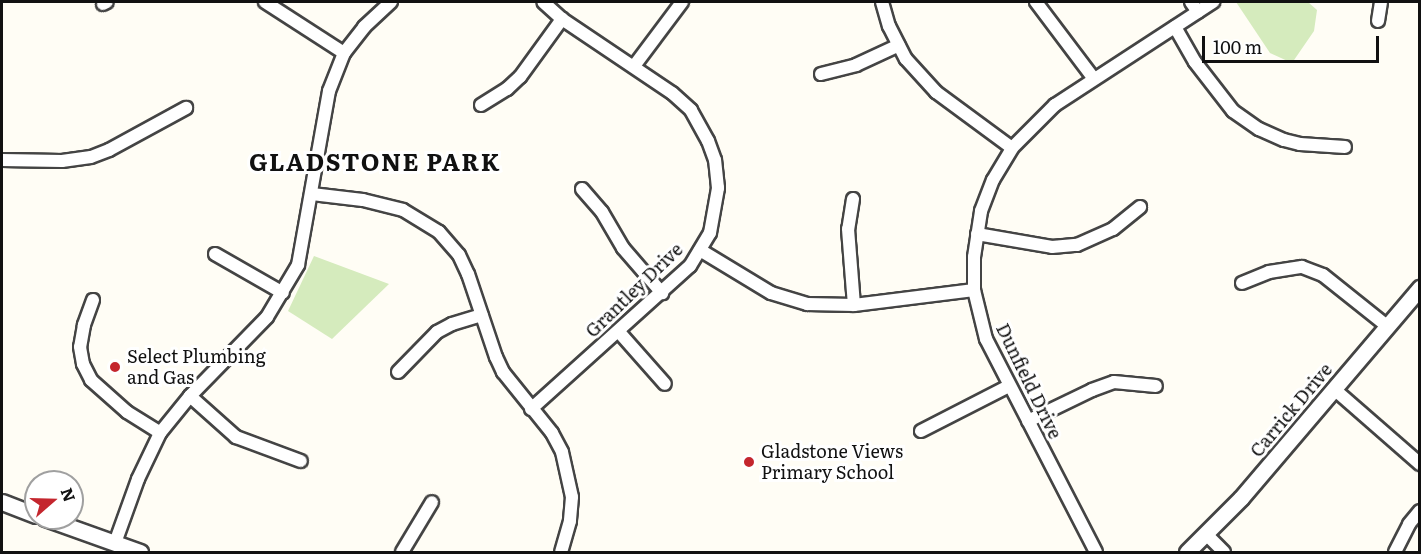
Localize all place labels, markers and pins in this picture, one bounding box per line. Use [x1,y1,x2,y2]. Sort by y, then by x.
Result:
place label: Select Plumbing and Gas [127,346,266,388]
marker: Select Plumbing and Gas [108,360,122,374]
place label: Gladstone Views Primary School [761,441,903,484]
marker: Gladstone Views Primary School [742,455,756,469]

